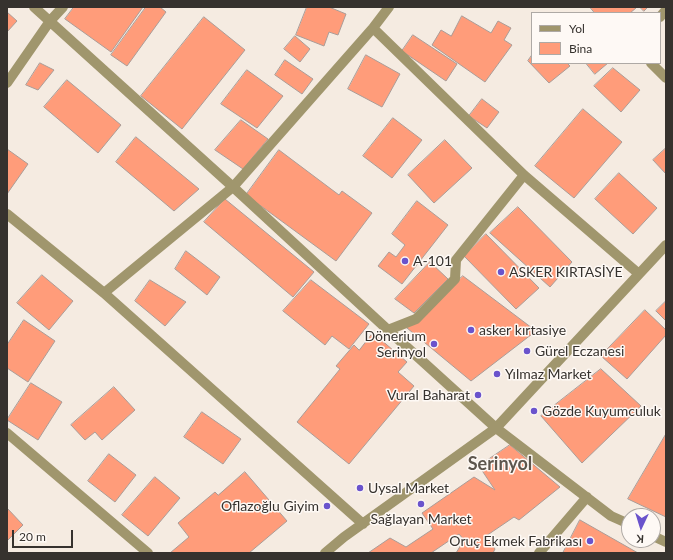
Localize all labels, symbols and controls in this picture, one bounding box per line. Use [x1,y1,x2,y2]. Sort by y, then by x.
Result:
legend [531,12,661,64]
text: Yol [569,21,585,36]
text: Bina [569,41,592,56]
place label: A-101 [413,253,452,269]
marker: A-101 [400,256,410,266]
place label: ASKER KIRTASİYE [509,264,623,280]
marker: ASKER KIRTASİYE [496,267,506,277]
place label: asker kırtasiye [479,322,566,338]
marker: asker kırtasiye [466,325,476,335]
place label: Dönerium Serinyol [365,328,426,360]
marker: Dönerium Serinyol [429,339,439,349]
place label: Gürel Eczanesi [535,343,624,359]
marker: Gürel Eczanesi [522,346,532,356]
place label: Yılmaz Market [505,366,592,382]
marker: Yılmaz Market [492,369,502,379]
place label: Vural Baharat [387,387,470,403]
marker: Vural Baharat [473,390,483,400]
place label: Gözde Kuyumculuk [542,403,661,419]
marker: Gözde Kuyumculuk [529,406,539,416]
district label: Serinyol [468,453,532,475]
place label: Uysal Market [368,480,449,496]
marker: Uysal Market [355,483,365,493]
place label: Oflazoğlu Giyim [221,498,319,514]
marker: Sağlayan Market [416,499,426,509]
marker: Oflazoğlu Giyim [322,501,332,511]
north arrow [621,508,661,548]
place label: Sağlayan Market [370,511,472,527]
scale bar [14,522,75,548]
text: 20 m [19,529,46,544]
place label: Oruç Ekmek Fabrikası [449,533,582,549]
text: K [636,533,644,546]
marker: Oruç Ekmek Fabrikası [585,536,595,546]

